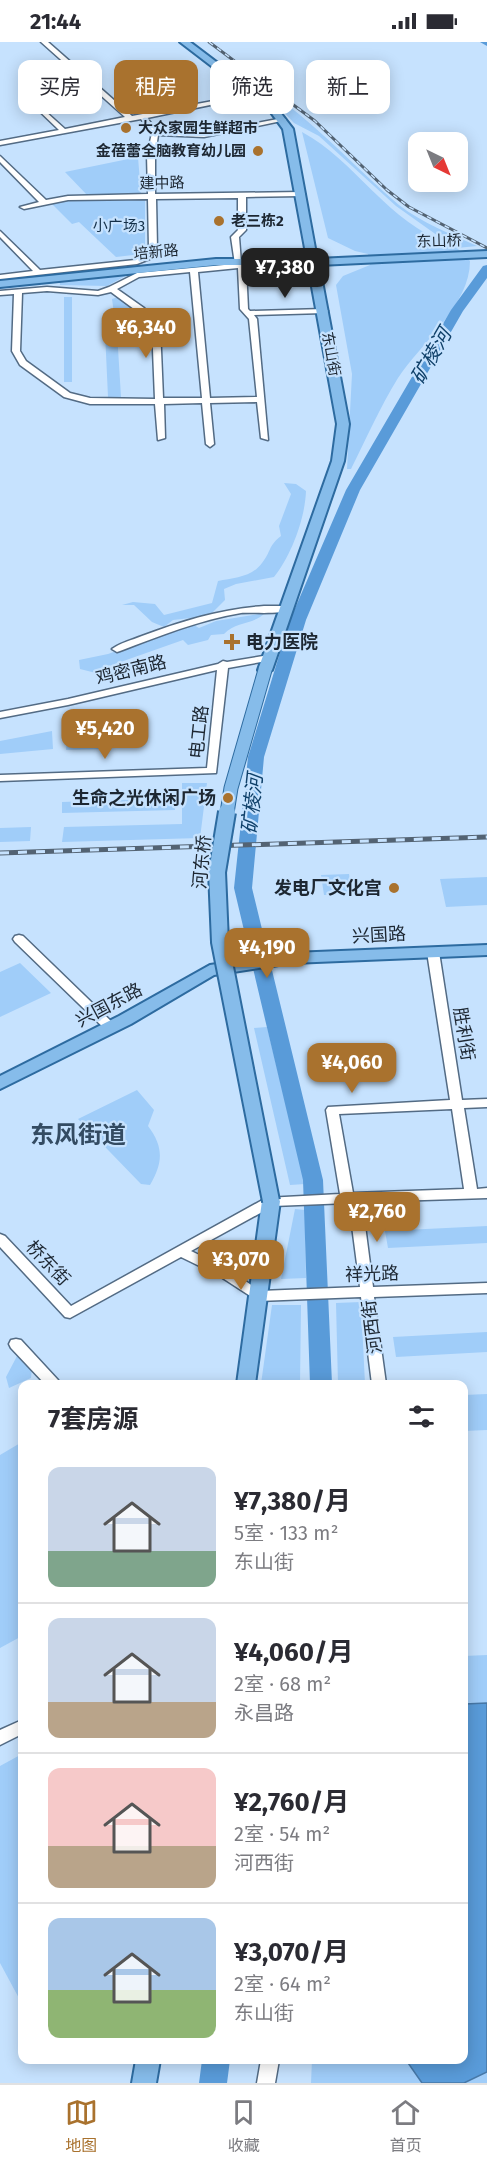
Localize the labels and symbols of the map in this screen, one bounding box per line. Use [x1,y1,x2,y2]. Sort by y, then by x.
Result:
place label: 大众家园生鲜超市 [138,119,258,137]
marker: 大众家园生鲜超市 [119,121,133,135]
north arrow [408,132,468,192]
place label: 金蓓蕾全脑教育幼儿园 [96,142,246,160]
marker: 金蓓蕾全脑教育幼儿园 [251,144,265,158]
street label: 建中路 [139,174,185,192]
place label: 老三栋2 [231,212,284,230]
marker: 老三栋2 [212,214,226,228]
park label: 小广场3 [93,217,145,235]
street label: 东山桥 [416,231,462,251]
street label: 培新路 [133,241,179,263]
pin: ¥7,380 [236,248,334,299]
pin: ¥6,340 [97,308,195,359]
water label: 矿棱河 [406,321,458,388]
street label: 东山街 [318,330,344,378]
place label: 电力医院 [246,631,318,653]
marker: 电力医院 [223,633,241,651]
street label: 鸡密南路 [93,651,169,689]
street label: 电工路 [185,704,213,760]
pin: ¥5,420 [56,709,154,760]
water label: 矿棱河 [237,769,267,835]
place label: 生命之光休闲广场 [72,787,216,809]
marker: 生命之光休闲广场 [221,791,235,805]
street label: 河东桥 [189,834,215,890]
place label: 发电厂文化宫 [274,877,382,899]
marker: 发电厂文化宫 [387,881,401,895]
street label: 兴国路 [351,923,407,947]
pin: ¥4,190 [218,928,316,979]
street label: 兴国东路 [72,978,146,1032]
street label: 胜利街 [449,1006,479,1062]
pin: ¥4,060 [303,1043,401,1094]
district label: 东风街道 [30,1121,126,1149]
pin: ¥2,760 [328,1192,426,1243]
street label: 桥东街 [21,1236,75,1290]
pin: ¥3,070 [192,1240,290,1291]
street label: 祥光路 [345,1262,399,1286]
street label: 河西街 [358,1299,386,1355]

